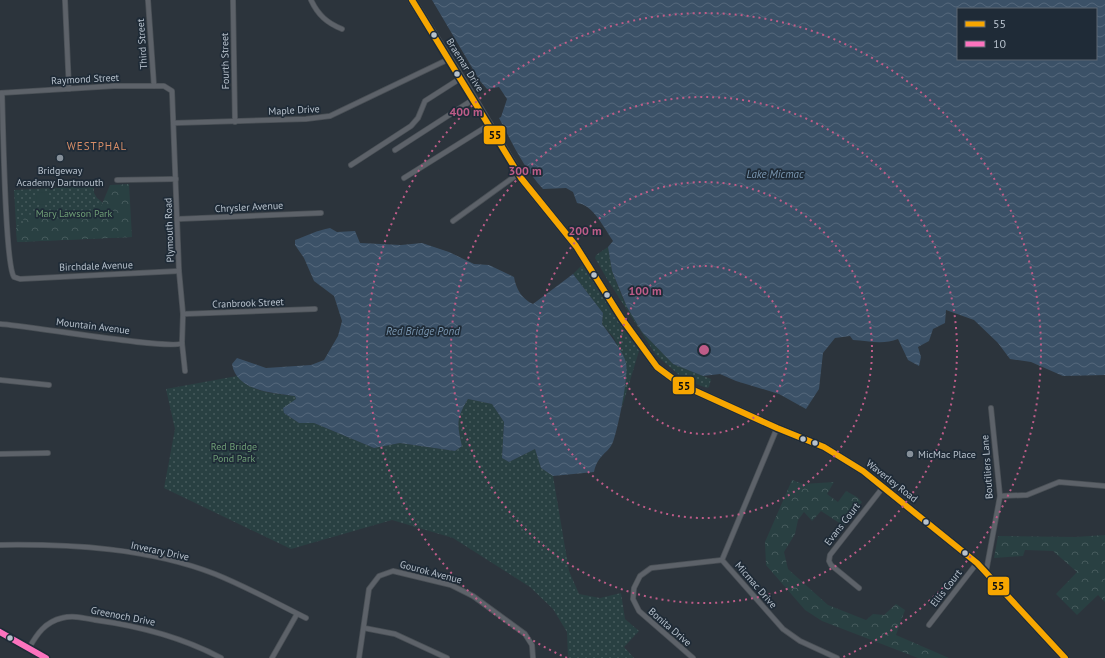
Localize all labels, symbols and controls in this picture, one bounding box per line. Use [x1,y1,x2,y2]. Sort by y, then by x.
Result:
legend [957,8,1097,60]
text: 55 [993,16,1006,31]
street label: Third Street [134,18,150,70]
unlabelled marker [429,30,439,40]
street label: Fourth Street [218,32,232,89]
street label: Braemar Drive [443,36,487,94]
text: 10 [993,36,1007,51]
unlabelled marker [452,69,462,79]
street label: Raymond Street [51,71,120,87]
street label: Maple Drive [268,102,320,118]
text: 400 m [449,104,483,119]
line badge: 55 [483,125,506,145]
text: 55 [489,128,501,142]
district label: WESTPHAL [67,139,127,153]
marker: Bridgeway Academy Dartmouth [55,153,65,163]
text: 300 m [508,163,542,178]
place label: Bridgeway Academy Dartmouth [16,164,104,189]
water label: Lake Micmac [746,167,804,181]
street label: Plymouth Road [161,197,177,263]
street label: Chrysler Avenue [214,199,284,215]
park label: Mary Lawson Park [36,207,113,220]
text: 200 m [568,223,602,238]
street label: Birchdale Avenue [59,258,133,274]
unlabelled marker [589,270,599,280]
text: 100 m [628,283,662,298]
unlabelled marker [602,290,612,300]
street label: Cranbrook Street [212,295,285,311]
street label: Mountain Avenue [55,315,131,337]
water label: Red Bridge Pond [386,324,460,338]
centre of rings [697,343,711,357]
line badge: 55 [672,376,695,395]
text: 55 [678,379,690,393]
unlabelled marker [798,434,808,444]
street label: Boutiliers Lane [978,435,996,499]
unlabelled marker [810,438,820,448]
park label: Red Bridge Pond Park [211,440,257,465]
place label: MicMac Place [918,448,976,461]
marker: MicMac Place [905,449,915,459]
street label: Waverley Road [864,457,920,505]
street label: Evans Court [821,500,863,548]
unlabelled marker [921,517,931,527]
street label: Inverary Drive [130,538,190,564]
unlabelled marker [960,548,970,558]
street label: Gourok Avenue [399,557,463,587]
street label: Micmac Drive [732,559,780,611]
street label: Ellis Court [927,566,965,609]
line badge: 55 [987,576,1010,596]
text: 55 [992,579,1004,593]
street label: Greenoch Drive [90,603,156,629]
street label: Bonita Drive [646,605,694,649]
unlabelled marker [5,633,15,643]

